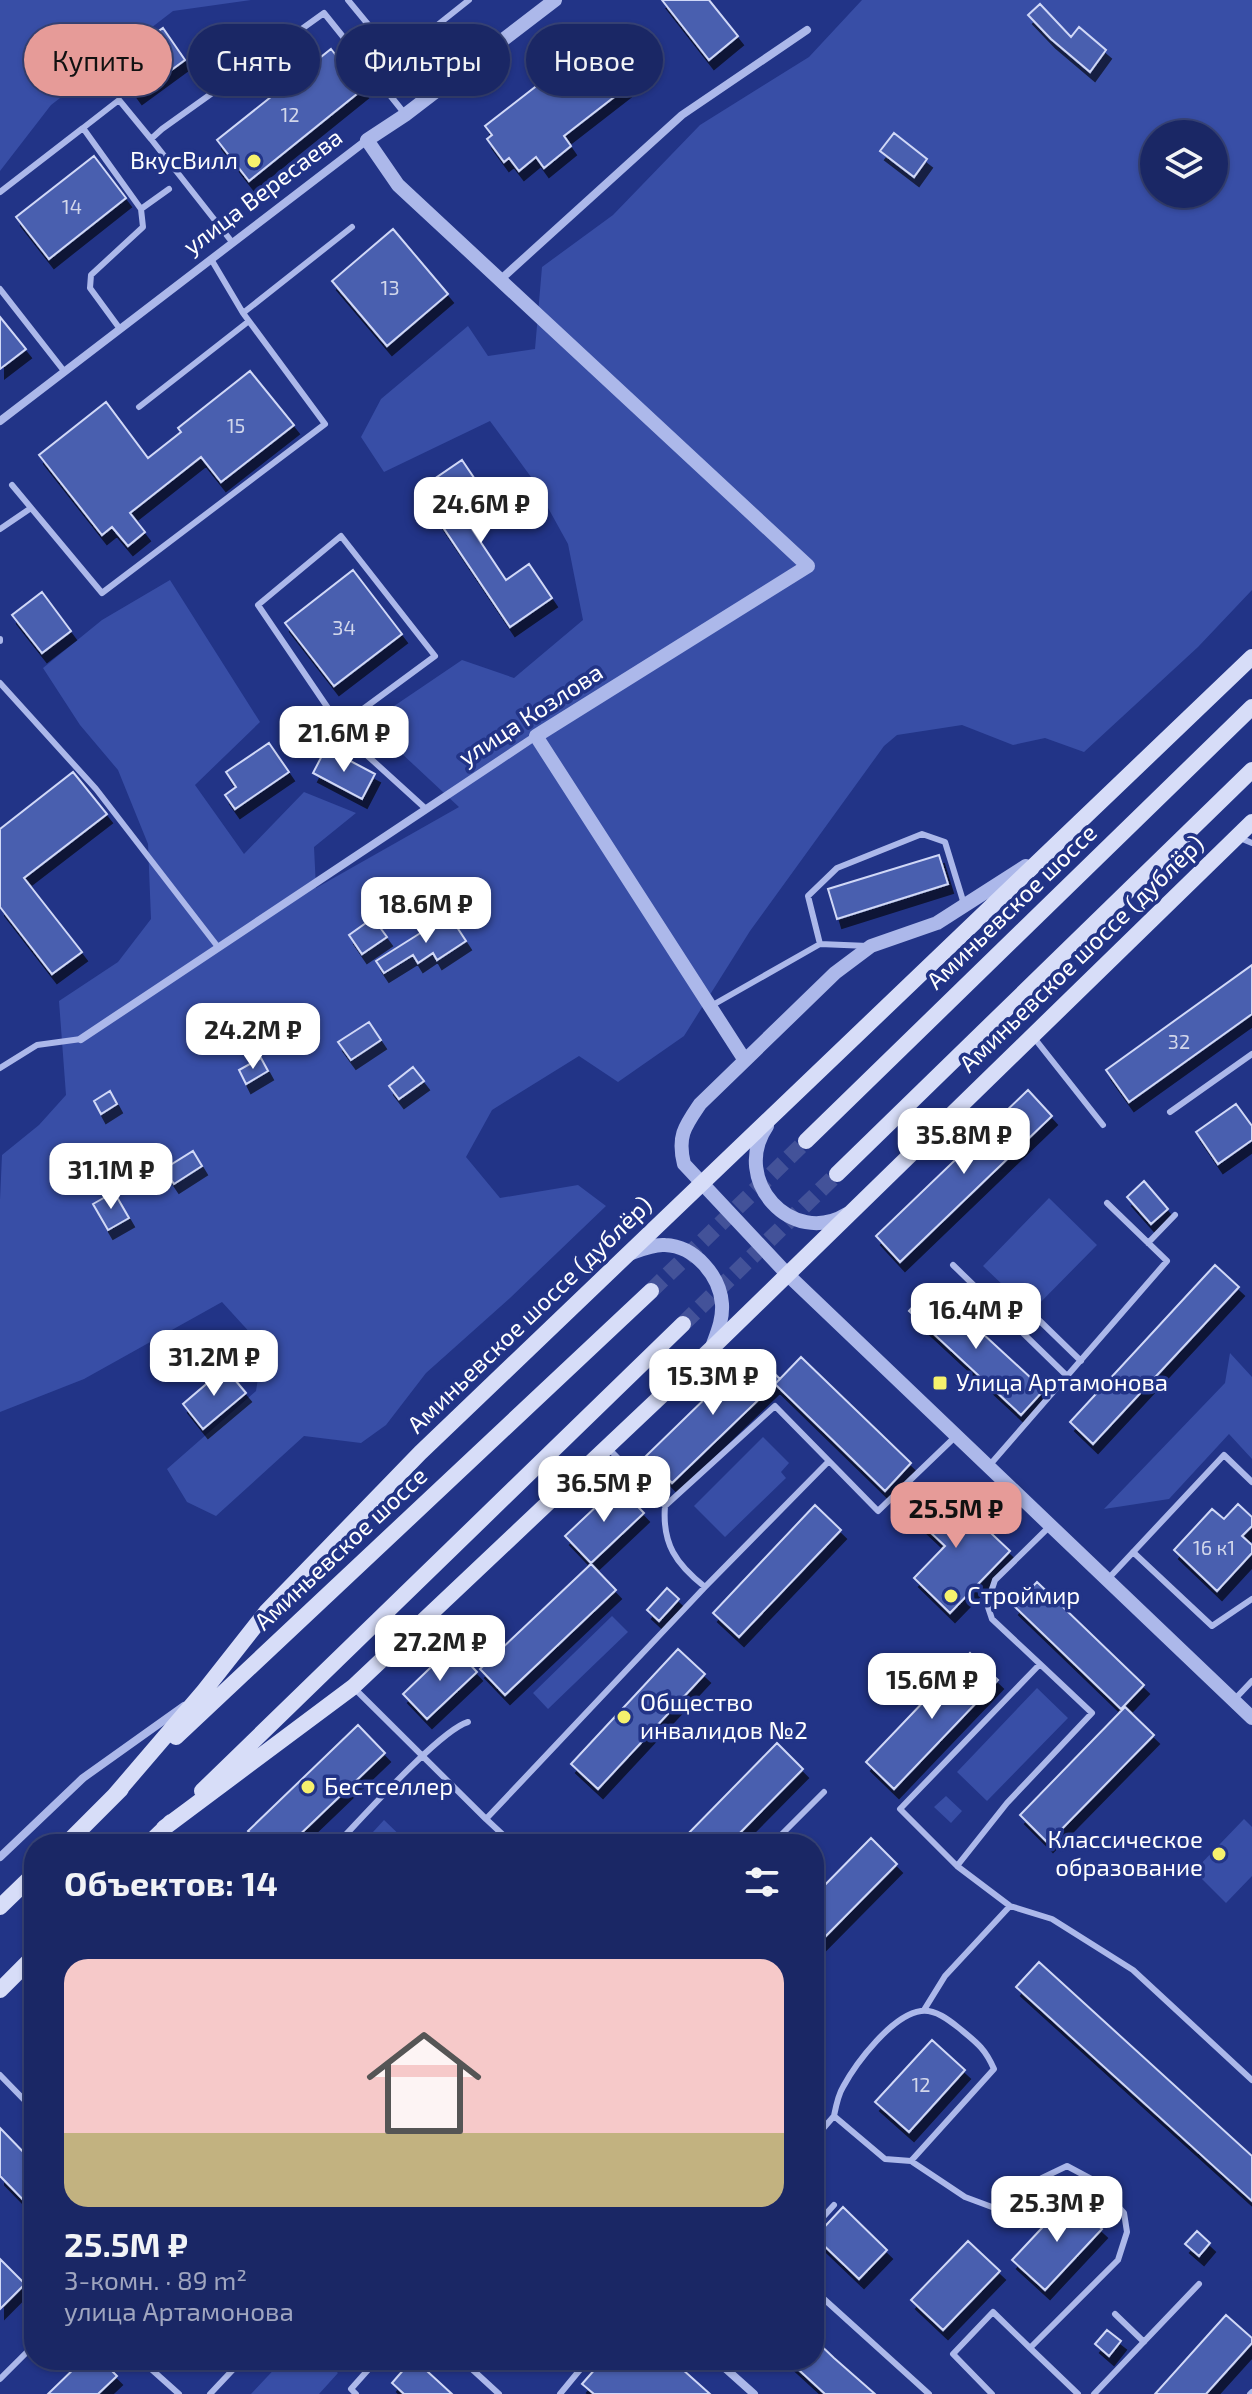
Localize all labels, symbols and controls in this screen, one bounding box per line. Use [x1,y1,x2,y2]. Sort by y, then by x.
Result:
chip: Купить [24,24,172,96]
chip: Снять [188,24,320,96]
chip: Фильтры [336,24,510,96]
chip: Новое [526,24,663,96]
house number: 12 [280,102,300,126]
map controls [1140,120,1228,208]
button: layers [1140,120,1228,208]
street label: улица Вересаева [177,122,348,261]
place label: ВкусВилл [130,145,238,175]
marker: ВкусВилл [245,152,263,170]
house number: 14 [62,194,82,218]
house number: 13 [380,275,400,299]
house number: 15 [227,413,245,437]
pin: 24.6M ₽ [407,477,555,545]
text: 24.6M ₽ [432,487,530,518]
house number: 34 [332,615,356,639]
street label: улица Козлова [453,656,608,772]
pin: 21.6M ₽ [270,706,418,774]
text: 21.6M ₽ [298,716,390,747]
street label: Аминьевское шоссе [920,817,1102,995]
street label: Аминьевское шоссе (дублёр) [953,828,1210,1078]
pin: 18.6M ₽ [352,877,500,945]
text: 18.6M ₽ [379,887,473,918]
pin: 24.2M ₽ [179,1003,327,1071]
text: 24.2M ₽ [204,1013,302,1044]
house number: 32 [1168,1029,1190,1053]
pin: 35.8M ₽ [890,1108,1038,1176]
text: 35.8M ₽ [916,1118,1012,1149]
pin: 31.1M ₽ [37,1143,185,1211]
text: 31.1M ₽ [67,1153,155,1184]
street label: Аминьевское шоссе (дублёр) [401,1189,658,1439]
pin: 16.4M ₽ [902,1283,1050,1351]
text: 16.4M ₽ [929,1293,1023,1324]
pin: 31.2M ₽ [140,1330,288,1398]
text: 31.2M ₽ [168,1340,260,1371]
pin: 15.3M ₽ [639,1349,787,1417]
text: 15.3M ₽ [667,1359,759,1390]
place label: Улица Артамонова [956,1367,1168,1396]
marker: Улица Артамонова [931,1374,949,1392]
pin: 36.5M ₽ [530,1456,678,1524]
street label: Аминьевское шоссе [248,1460,432,1635]
text: 36.5M ₽ [556,1466,652,1497]
pin: 25.5M ₽ [882,1482,1030,1550]
text: 25.5M ₽ [909,1492,1003,1523]
house number: 16 к1 [1193,1535,1235,1559]
place label: Строймир [967,1580,1080,1609]
marker: Строймир [942,1587,960,1605]
pin: 27.2M ₽ [366,1615,514,1683]
text: 27.2M ₽ [393,1625,487,1656]
pin: 15.6M ₽ [858,1653,1006,1721]
text: 15.6M ₽ [886,1663,978,1694]
place label: Общество инвалидов №2 [640,1687,808,1744]
marker: Общество инвалидов №2 [615,1708,633,1726]
place label: Бестселлер [324,1771,453,1800]
marker: Бестселлер [299,1778,317,1796]
place label: Классическое образование [1047,1824,1203,1881]
marker: Классическое образование [1210,1845,1228,1863]
icon: filters [740,1860,784,1904]
text: Объектов: 14 [64,1862,278,1903]
icon: home [352,2011,496,2155]
house number: 12 [911,2072,931,2096]
pin: 25.3M ₽ [983,2176,1131,2244]
text: 25.3M ₽ [1009,2186,1105,2217]
text: 25.5M ₽ [64,2223,188,2264]
text: 3-комн. · 89 m² [64,2264,247,2295]
text: улица Артамонова [64,2295,294,2326]

